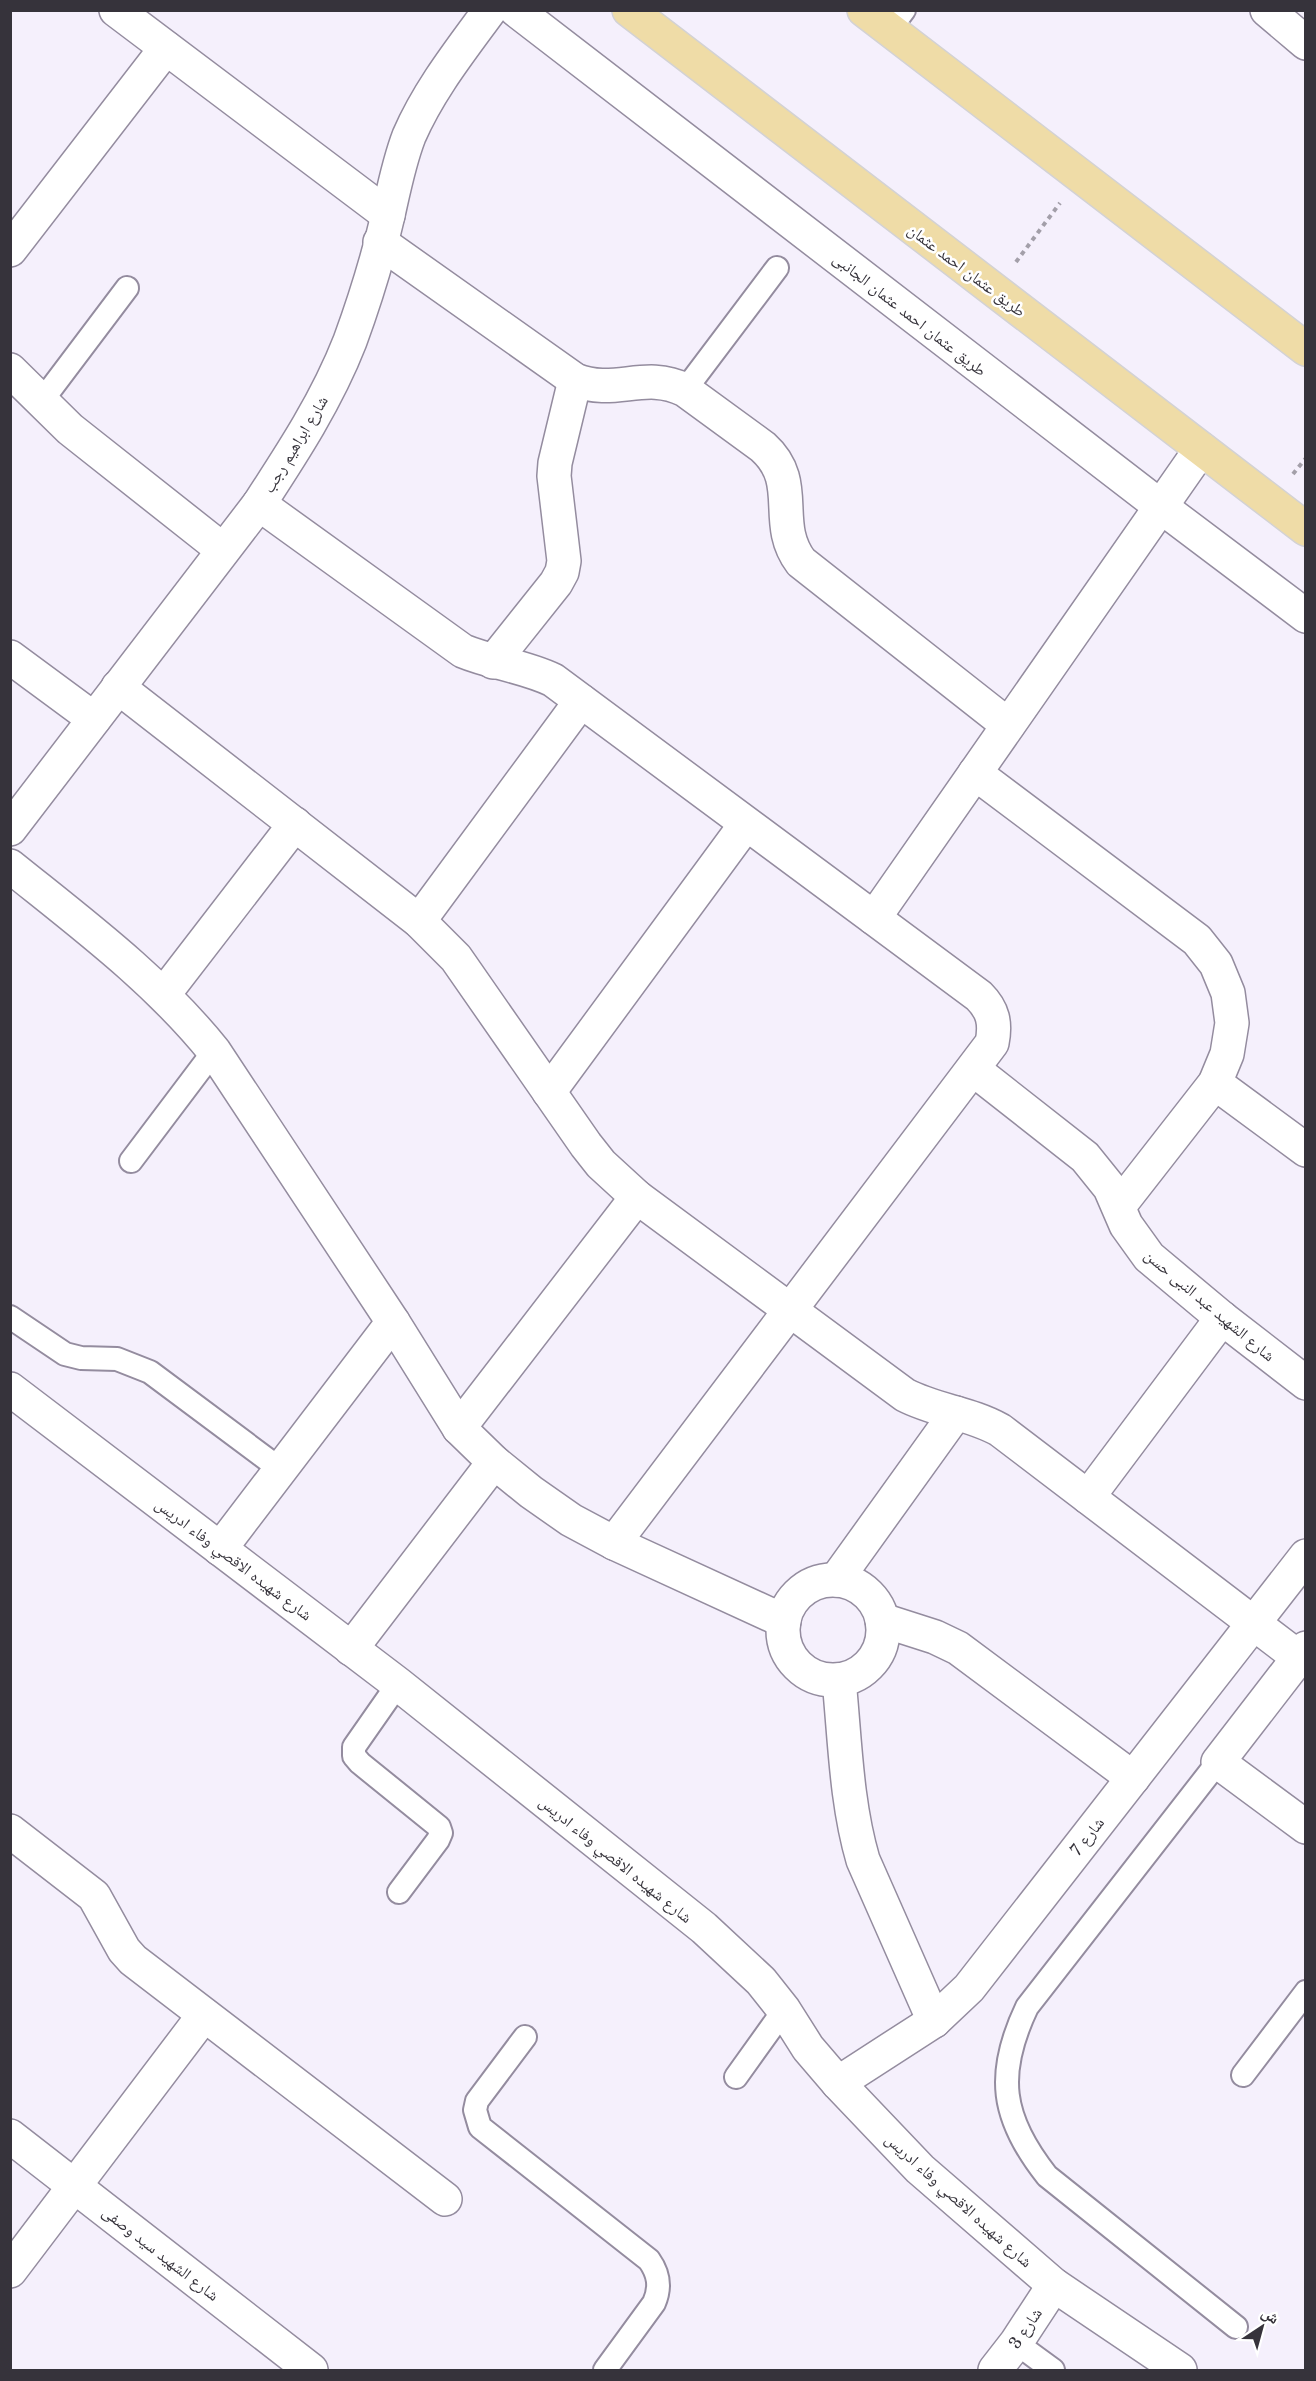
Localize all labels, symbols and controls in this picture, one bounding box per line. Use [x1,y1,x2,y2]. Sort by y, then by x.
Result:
street label: طريق عثمان احمد عثمان [903,219,1030,322]
street label: طريق عثمان احمد عثمان الجانبى [829,248,991,381]
street label: شارع ابراهيم رجب [258,392,333,497]
street label: شارع الشهيد عبد النبى حسن [1140,1245,1279,1366]
street label: شارع شهيده الاقصي وفاء ادريس [150,1493,316,1627]
street label: شارع شهيده الاقصي وفاء ادريس [534,1791,697,1929]
street label: شارع 7 [1066,1813,1109,1860]
street label: شارع شهيده الاقصي وفاء ادريس [879,2129,1037,2274]
street label: شارع الشهيد سيد وصفى [98,2201,223,2306]
north arrow [1232,2297,1292,2357]
text: ش [1258,2302,1284,2328]
street label: شارع 3 [1004,2304,1047,2353]

